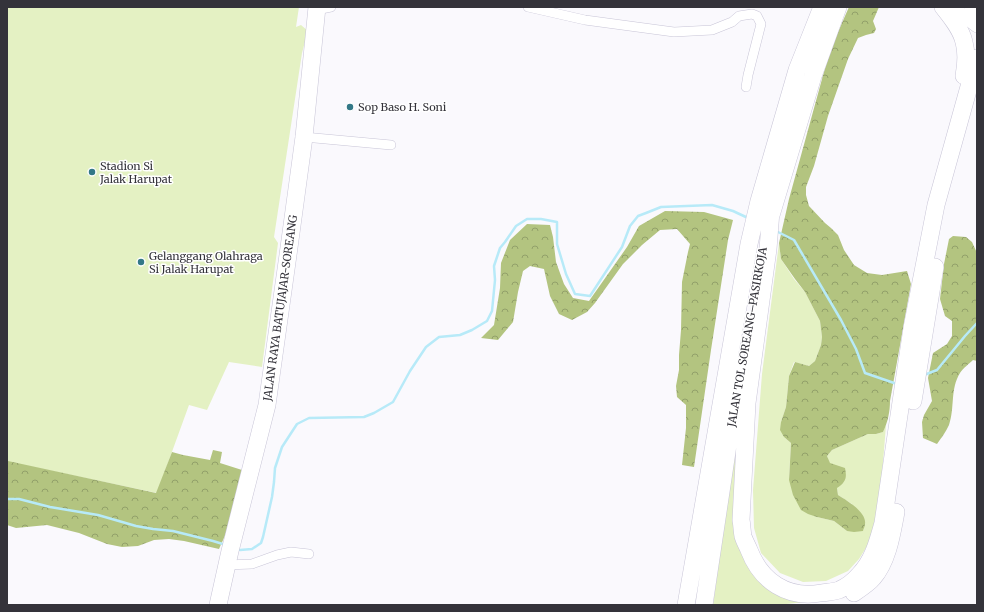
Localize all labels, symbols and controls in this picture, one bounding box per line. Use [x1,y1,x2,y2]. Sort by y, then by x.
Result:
place label: Sop Baso H. Soni [358,100,447,114]
marker: Sop Baso H. Soni [345,102,355,112]
place label: Stadion Si Jalak Harupat [99,159,173,186]
marker: Stadion Si Jalak Harupat [87,167,97,177]
street label: JALAN RAYA BATUJAJAR-SOREANG [260,214,300,403]
street label: JALAN TOL SOREANG–PASIRKOJA [724,246,770,429]
place label: Gelanggang Olahraga Si Jalak Harupat [149,249,263,276]
marker: Gelanggang Olahraga Si Jalak Harupat [136,257,146,267]

